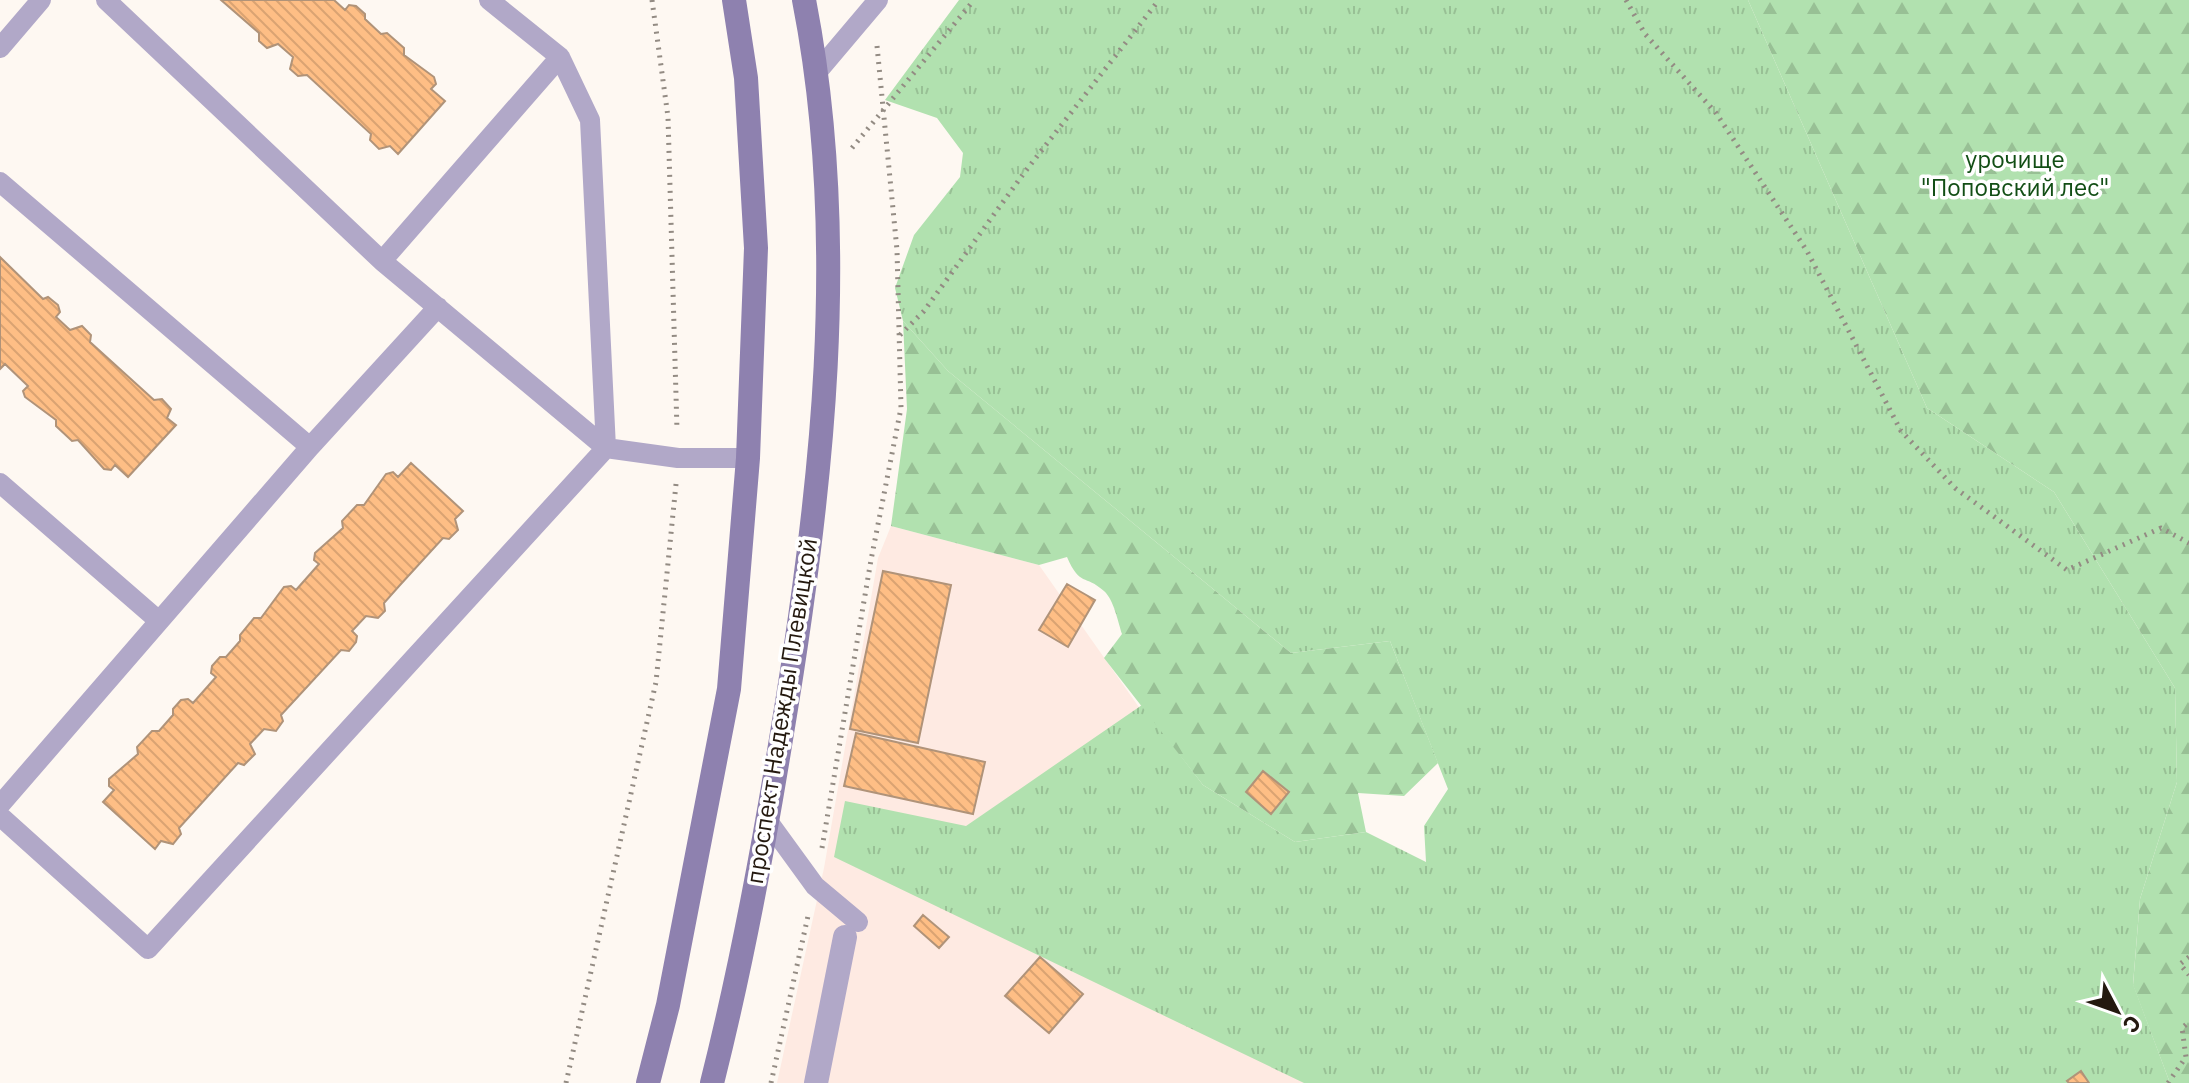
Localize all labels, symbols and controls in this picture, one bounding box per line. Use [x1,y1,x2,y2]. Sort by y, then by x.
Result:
park label: урочище "Поповский лес" [1921,143,2109,203]
street label: проспект Надежды Плевицкой [738,536,824,886]
north arrow [2077,971,2157,1051]
text: С [2117,1010,2148,1039]

